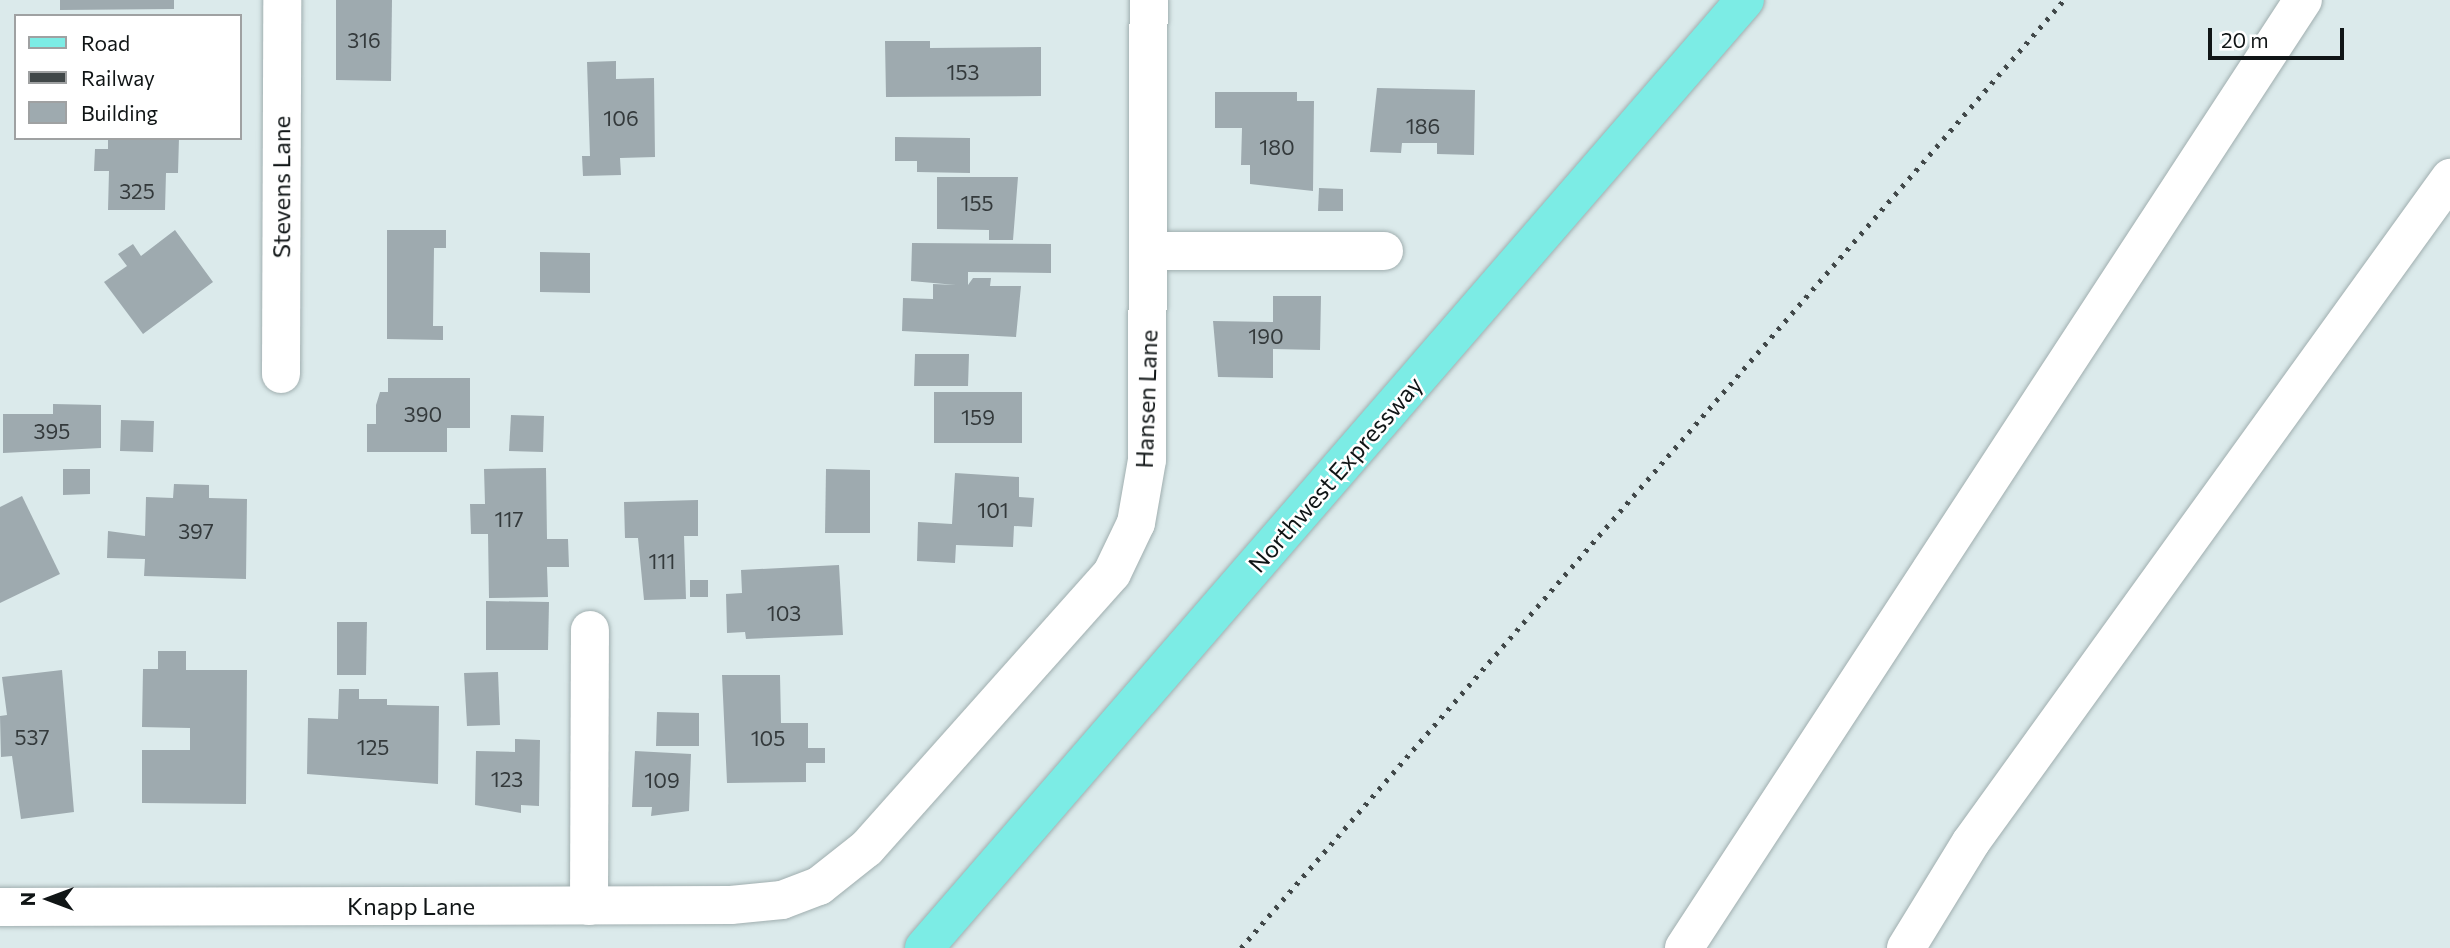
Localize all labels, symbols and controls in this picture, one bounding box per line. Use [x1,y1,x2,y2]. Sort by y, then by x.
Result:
legend [14,14,242,140]
scale bar [2212,14,2348,58]
house number: 316 [347,27,381,53]
text: 20 m [2221,27,2269,52]
text: Road [81,30,130,55]
house number: 153 [946,59,980,85]
text: Railway [81,65,155,90]
text: Building [81,100,158,125]
house number: 106 [603,105,639,131]
house number: 186 [1406,113,1440,139]
street label: Stevens Lane [267,116,295,258]
house number: 180 [1259,134,1295,160]
house number: 325 [119,178,155,204]
house number: 155 [960,190,994,216]
house number: 190 [1248,323,1284,349]
street label: Hansen Lane [1129,329,1163,469]
street label: Northwest Expressway [1242,370,1428,578]
house number: 390 [404,401,442,427]
house number: 159 [961,404,995,430]
house number: 395 [34,418,70,444]
house number: 101 [977,497,1009,523]
house number: 117 [494,506,524,532]
house number: 397 [178,518,214,544]
house number: 111 [649,548,675,574]
house number: 103 [767,600,801,626]
house number: 537 [14,724,50,750]
house number: 105 [751,725,785,751]
house number: 125 [357,734,389,760]
house number: 123 [491,766,523,792]
house number: 109 [644,767,680,793]
north arrow [14,864,84,934]
text: N [16,892,39,906]
street label: Knapp Lane [347,892,475,920]

